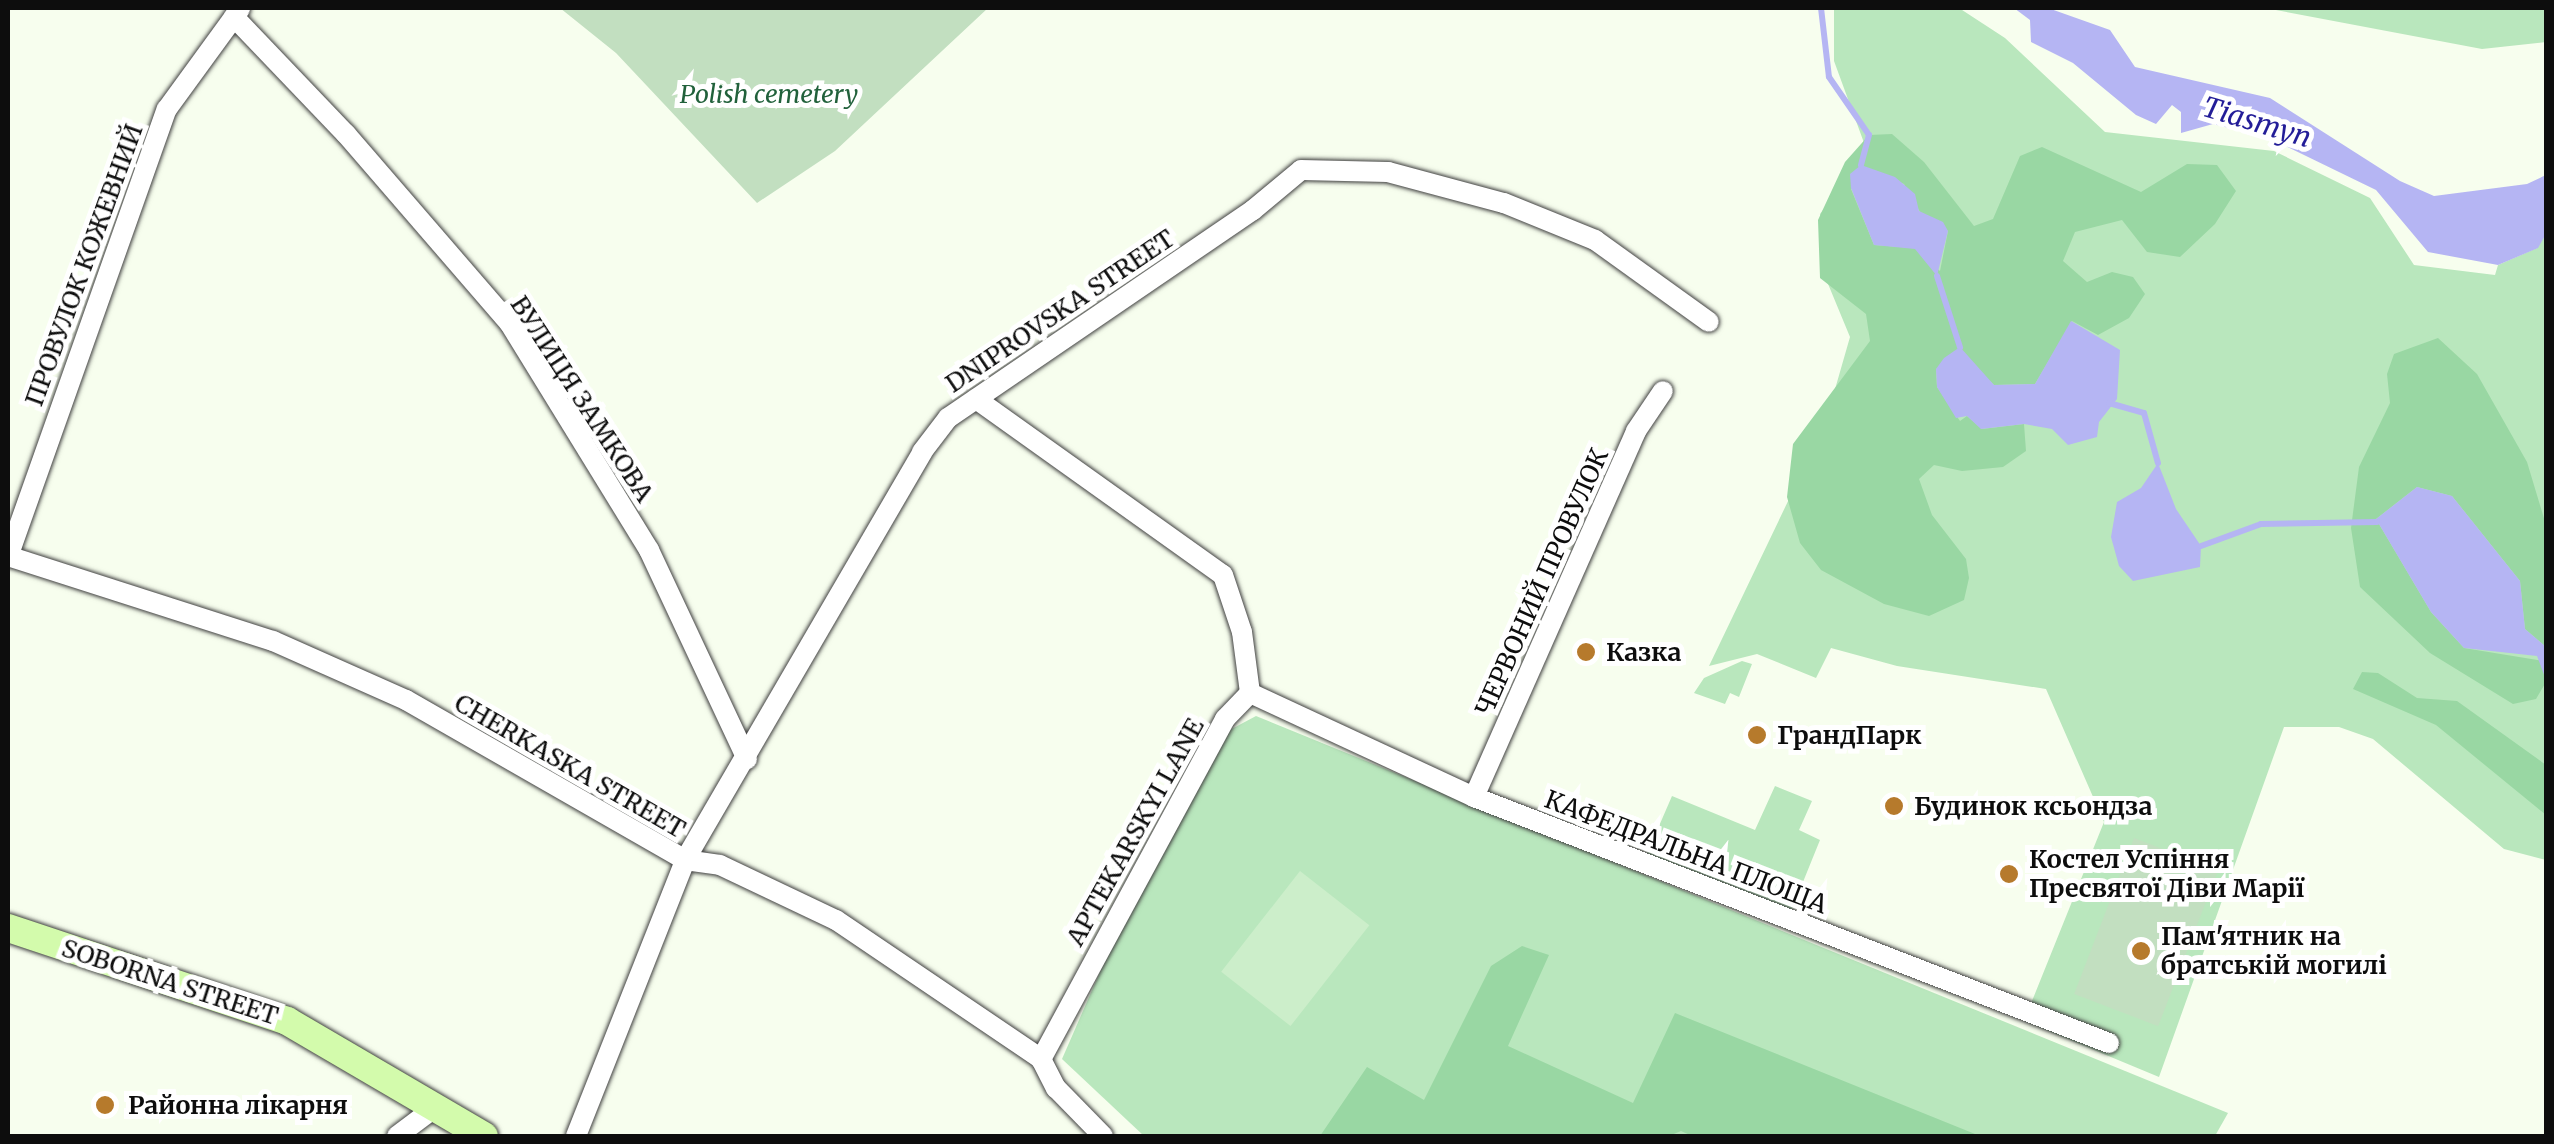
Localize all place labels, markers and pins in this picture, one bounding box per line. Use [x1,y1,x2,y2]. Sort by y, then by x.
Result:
place label: Казка [1606,637,1681,667]
marker: Казка [1575,641,1597,663]
place label: ГрандПарк [1777,720,1921,750]
marker: ГрандПарк [1746,724,1768,746]
place label: Будинок ксьондза [1914,791,2152,821]
marker: Будинок ксьондза [1883,795,1905,817]
place label: Костел Успіння Пресвятої Діви Марії [2029,845,2304,904]
marker: Костел Успіння Пресвятої Діви Марії [1998,863,2020,885]
place label: Пам'ятник на братській могилі [2161,922,2387,981]
marker: Пам'ятник на братській могилі [2130,940,2152,962]
place label: Районна лікарня [128,1090,348,1120]
marker: Районна лікарня [92,1092,118,1118]

